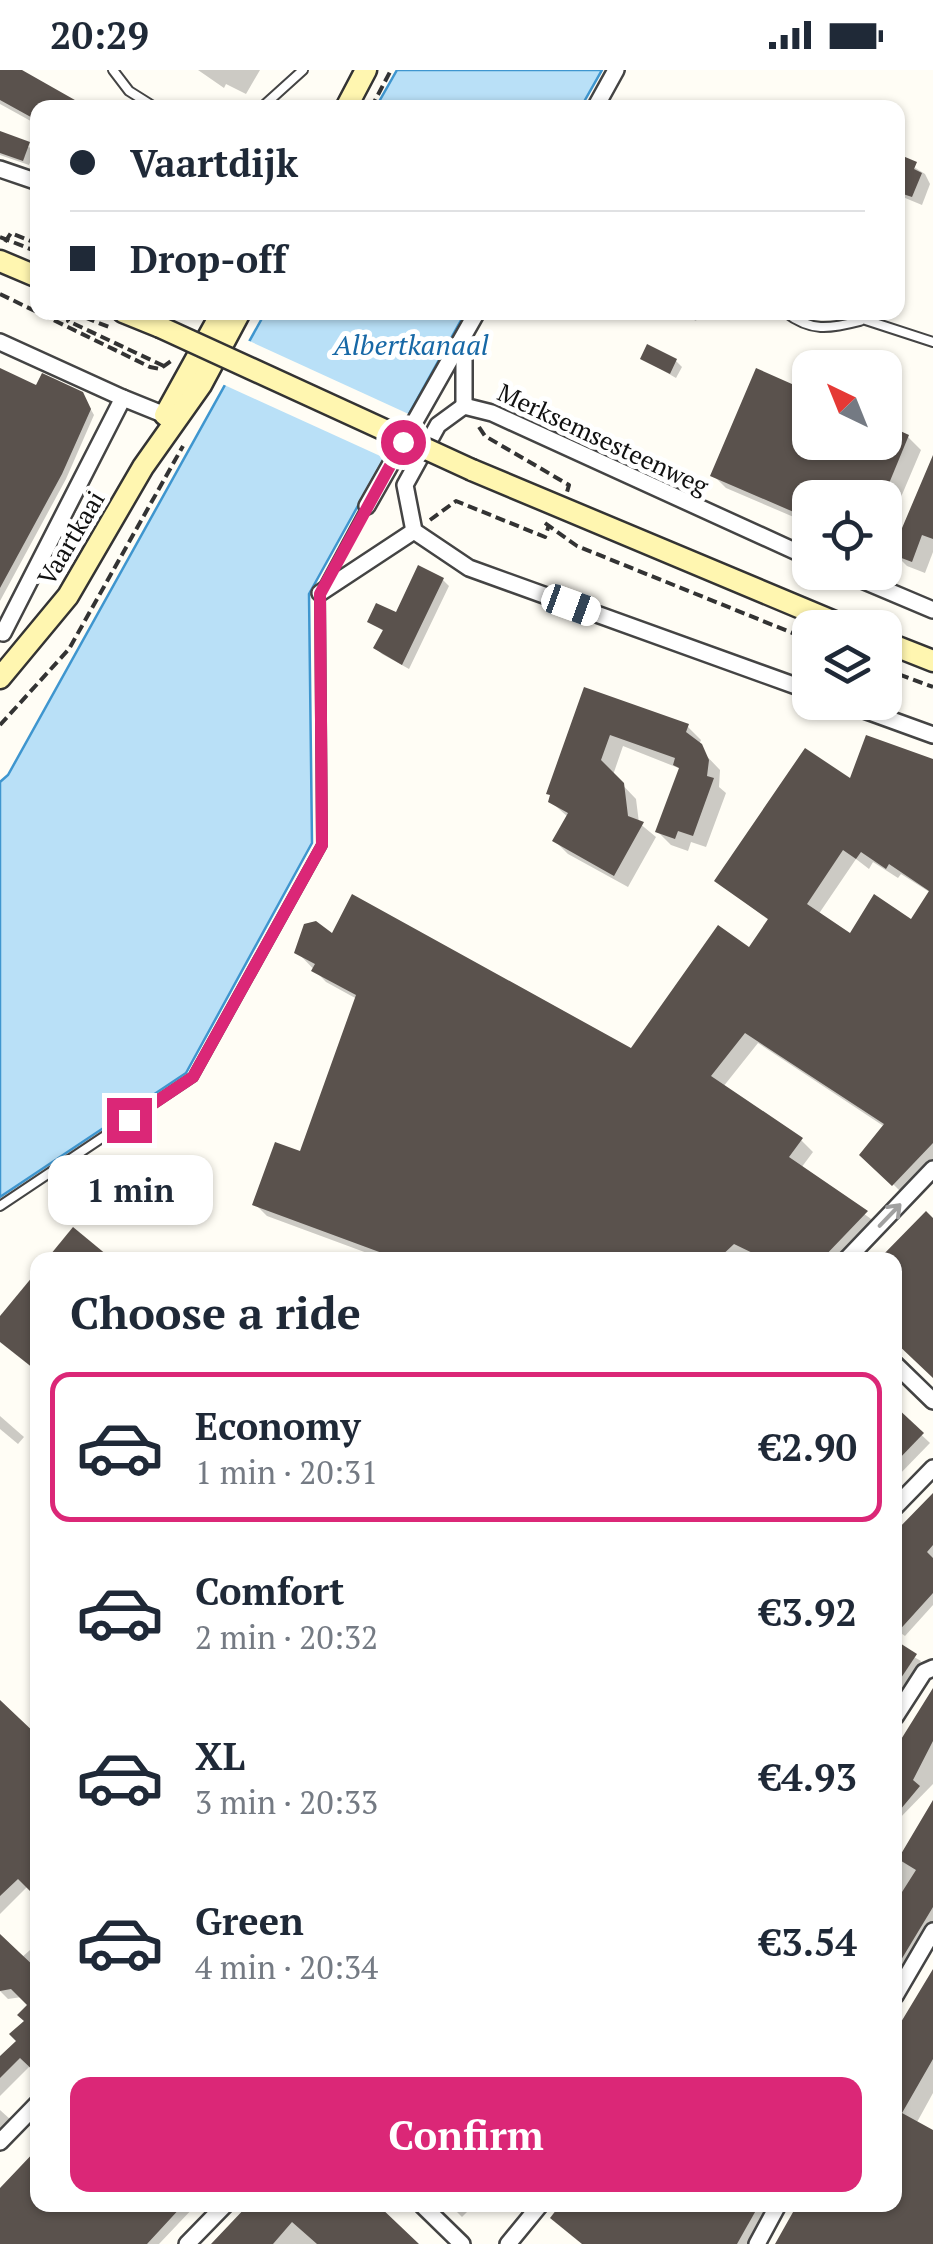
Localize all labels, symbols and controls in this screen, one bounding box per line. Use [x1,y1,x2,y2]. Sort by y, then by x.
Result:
text: 20:29 [50,10,149,60]
text: Vaartdijk [130,138,298,188]
text: Drop-off [130,234,287,284]
water label: Albertkanaal [331,326,489,363]
north arrow [792,350,902,460]
map controls [792,350,902,720]
street label: Merksemsesteenweg [493,375,715,502]
route start [381,420,426,465]
button: locate [792,480,902,590]
street label: Vaartkaai [29,484,112,591]
car [538,581,604,629]
button: layers [792,610,902,720]
route end [107,1098,152,1143]
callout: 1 min [46,1155,212,1225]
text: 1 min [87,1169,174,1211]
one-way arrow [878,1203,902,1227]
text: Choose a ride [70,1282,361,1342]
text: Economy [195,1401,361,1451]
icon: car [75,1402,165,1492]
text: €2.90 [760,1422,857,1472]
text: 1 min · 20:31 [195,1451,378,1493]
text: Comfort [195,1566,344,1616]
icon: car [75,1567,165,1657]
text: €3.92 [760,1587,857,1637]
text: 2 min · 20:32 [195,1616,378,1658]
text: XL [195,1731,245,1781]
icon: car [75,1732,165,1822]
text: €4.93 [760,1752,857,1802]
text: 3 min · 20:33 [195,1781,378,1823]
text: Green [195,1896,304,1946]
icon: car [75,1897,165,1987]
text: €3.54 [760,1917,857,1967]
text: 4 min · 20:34 [195,1946,378,1988]
button: Confirm [70,2077,862,2192]

